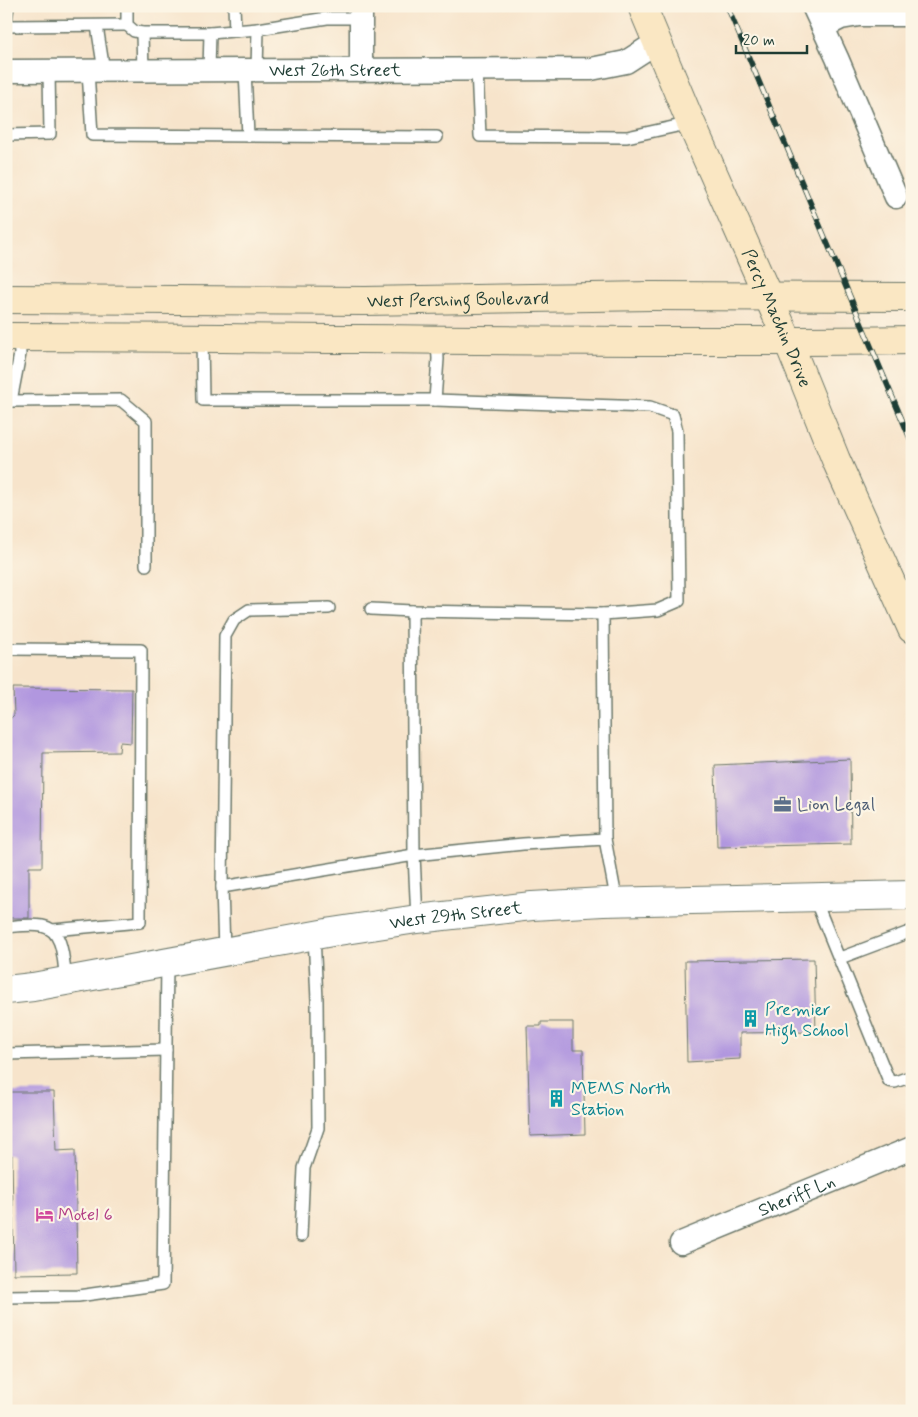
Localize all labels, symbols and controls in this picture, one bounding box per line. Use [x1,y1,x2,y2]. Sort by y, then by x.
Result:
scale bar [736,22,807,54]
text: 20 m [743,31,775,51]
street label: West 26th Street [269,59,402,83]
street label: Percy Machin Drive [736,245,816,391]
street label: West Pershing Boulevard [367,287,549,314]
place label: Lion Legal [797,793,875,817]
office icon: Lion Legal [773,794,793,814]
street label: West 29th Street [388,896,524,936]
place label: Premier High School [765,998,849,1045]
building icon: Premier High School [741,1009,761,1029]
place label: MEMS North Station [571,1077,671,1122]
building icon: MEMS North Station [547,1088,567,1108]
street label: Sheriff Ln [755,1170,839,1223]
place label: Motel 6 [58,1203,113,1227]
hotel icon: Motel 6 [34,1204,54,1224]

